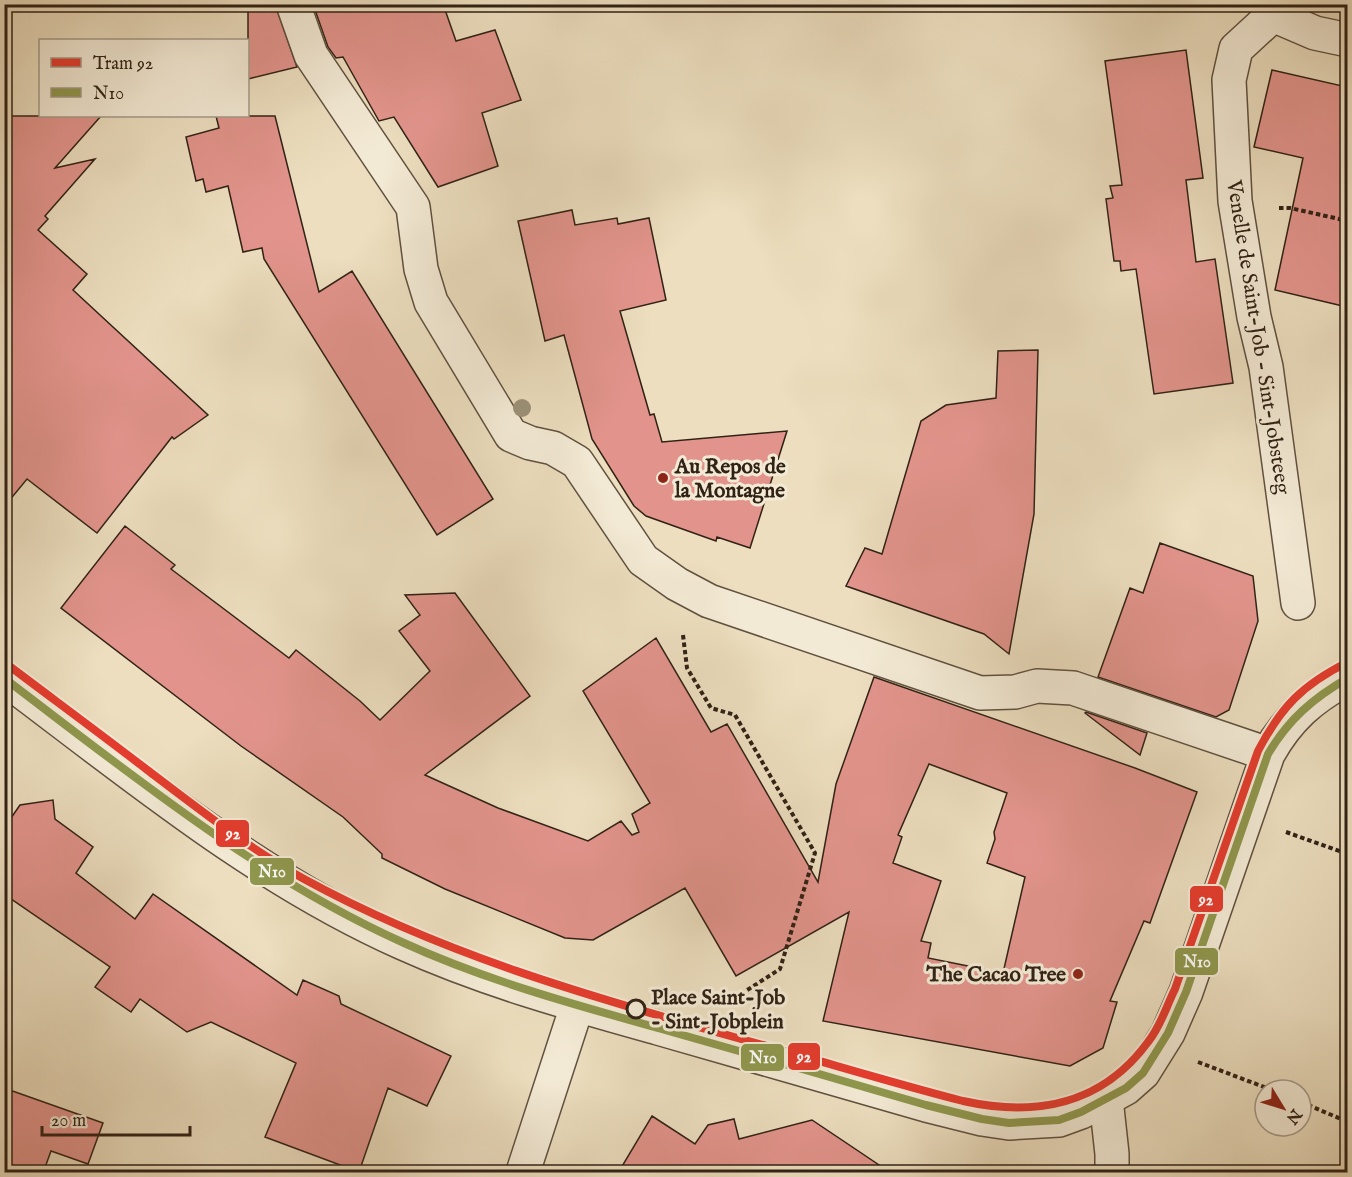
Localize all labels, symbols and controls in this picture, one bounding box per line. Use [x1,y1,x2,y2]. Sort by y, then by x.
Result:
legend [39,39,249,117]
text: Tram 92 [93,53,153,76]
text: N10 [93,83,124,106]
street label: Venelle de Saint-Job - Sint-Jobsteeg [1219,177,1296,497]
place label: Au Repos de la Montagne [674,454,786,505]
marker: Au Repos de la Montagne [656,471,670,485]
line badge: 92 [215,819,250,848]
text: 92 [225,825,241,845]
line badge: N10 [249,857,295,886]
text: N10 [257,863,286,883]
line badge: 92 [1189,885,1224,913]
text: 92 [1198,891,1214,911]
line badge: N10 [1174,947,1219,976]
text: N10 [1182,953,1211,973]
place label: The Cacao Tree [926,962,1066,989]
marker: The Cacao Tree [1071,967,1085,981]
place label: Place Saint-Job - Sint-Jobplein [651,985,785,1036]
marker: Place Saint-Job - Sint-Jobplein [626,999,646,1019]
line badge: 92 [787,1042,821,1071]
line badge: N10 [740,1043,785,1072]
text: 92 [796,1048,812,1068]
text: N10 [748,1049,777,1069]
north arrow [1253,1078,1313,1138]
scale bar [42,1099,190,1137]
text: N [1281,1104,1306,1128]
text: 20 m [51,1110,86,1133]

